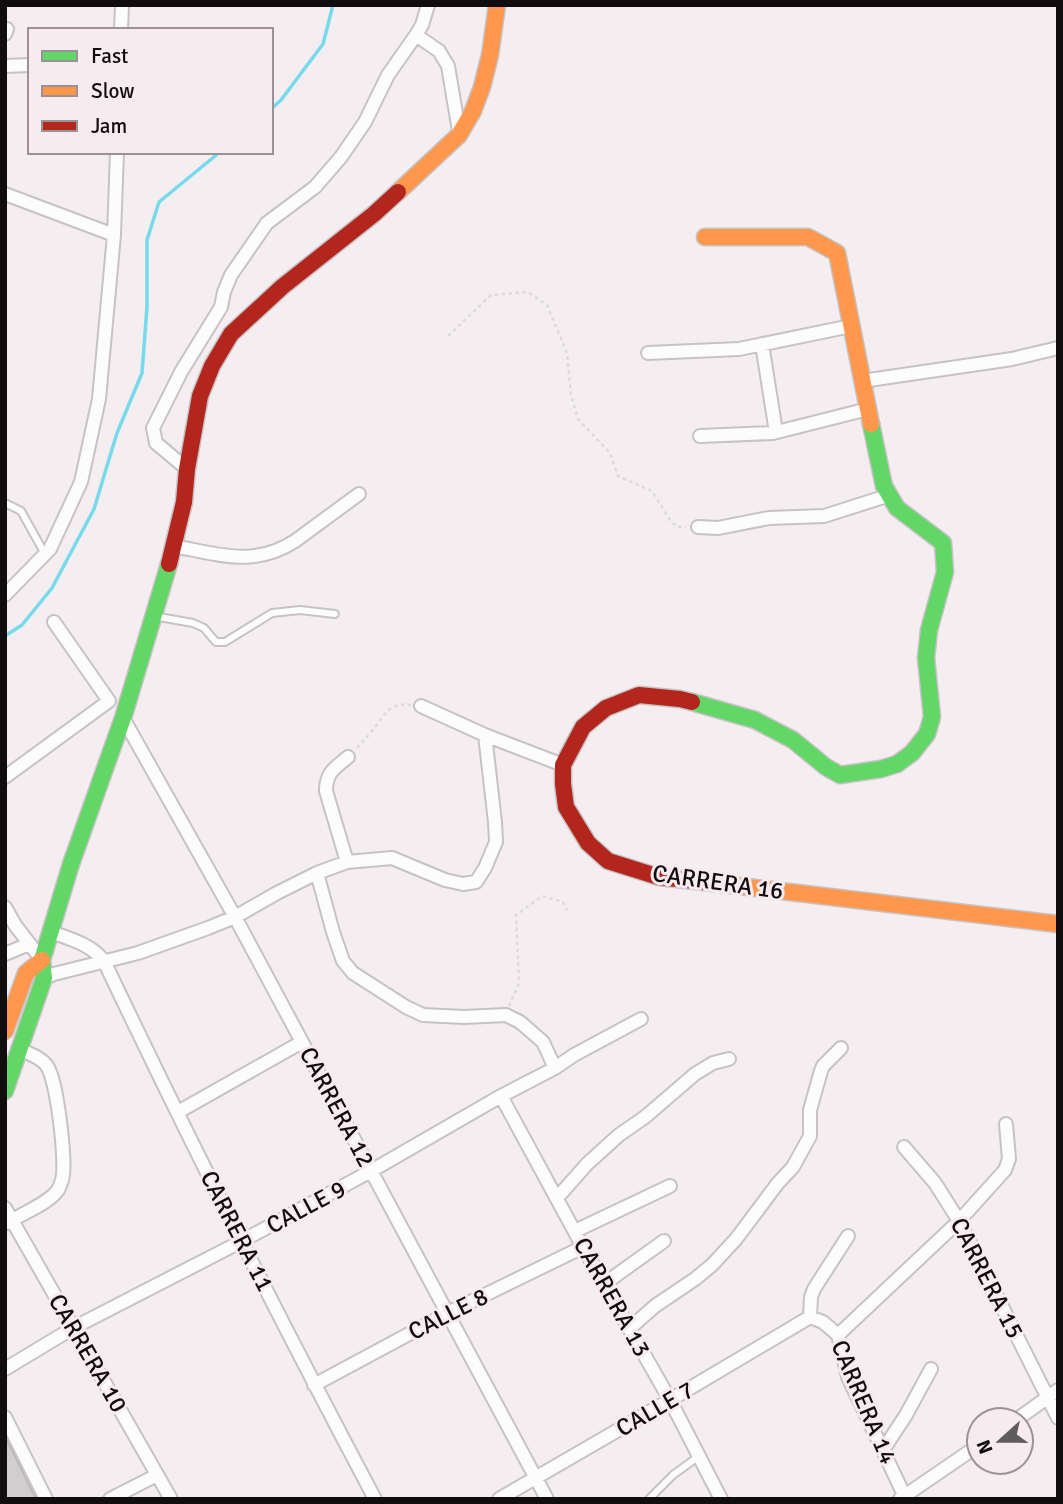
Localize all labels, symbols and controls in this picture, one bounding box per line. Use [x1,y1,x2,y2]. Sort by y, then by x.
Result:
legend [28,28,273,154]
text: Fast [91,43,128,69]
text: Slow [91,78,135,104]
text: Jam [91,113,127,139]
street label: CARRERA 16 [651,858,785,906]
street label: CARRERA 12 [293,1042,381,1172]
street label: CARRERA 11 [194,1165,280,1297]
street label: CALLE 9 [261,1174,351,1240]
street label: CARRERA 15 [944,1212,1030,1344]
street label: CARRERA 13 [567,1232,657,1362]
street label: CALLE 8 [403,1281,493,1347]
street label: CARRERA 10 [42,1288,134,1418]
street label: CARRERA 14 [824,1335,904,1469]
street label: CALLE 7 [610,1375,700,1443]
north arrow [965,1406,1035,1476]
text: N [971,1436,999,1457]

